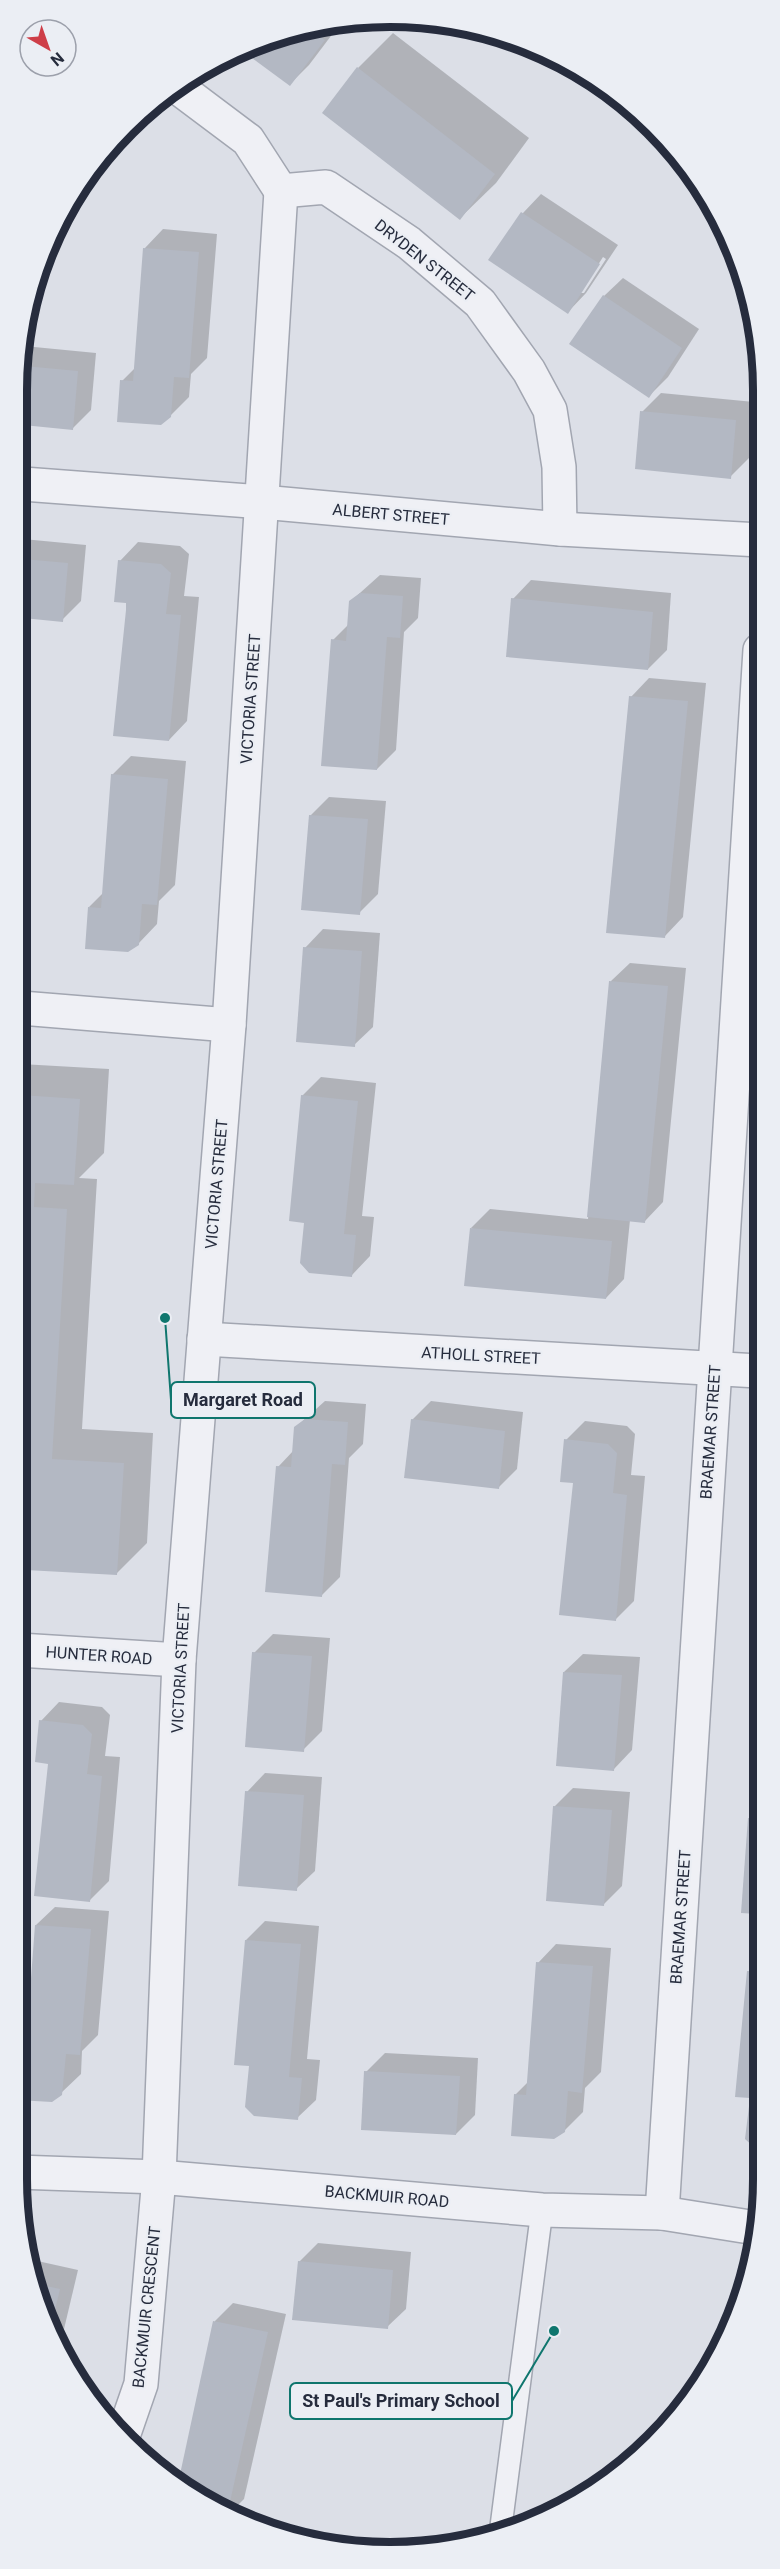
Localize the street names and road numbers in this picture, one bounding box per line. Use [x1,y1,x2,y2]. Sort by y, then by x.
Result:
street label: DRYDEN STREET [371,216,479,306]
street label: ALBERT STREET [332,500,451,529]
street label: VICTORIA STREET [236,633,265,765]
street label: VICTORIA STREET [201,1118,232,1250]
street label: ATHOLL STREET [421,1343,542,1368]
street label: BRAEMAR STREET [696,1364,725,1500]
street label: VICTORIA STREET [168,1602,193,1734]
street label: HUNTER ROAD [45,1642,153,1669]
street label: BRAEMAR STREET [666,1849,695,1985]
street label: BACKMUIR ROAD [324,2182,450,2211]
street label: BACKMUIR CRESCENT [129,2225,164,2389]

